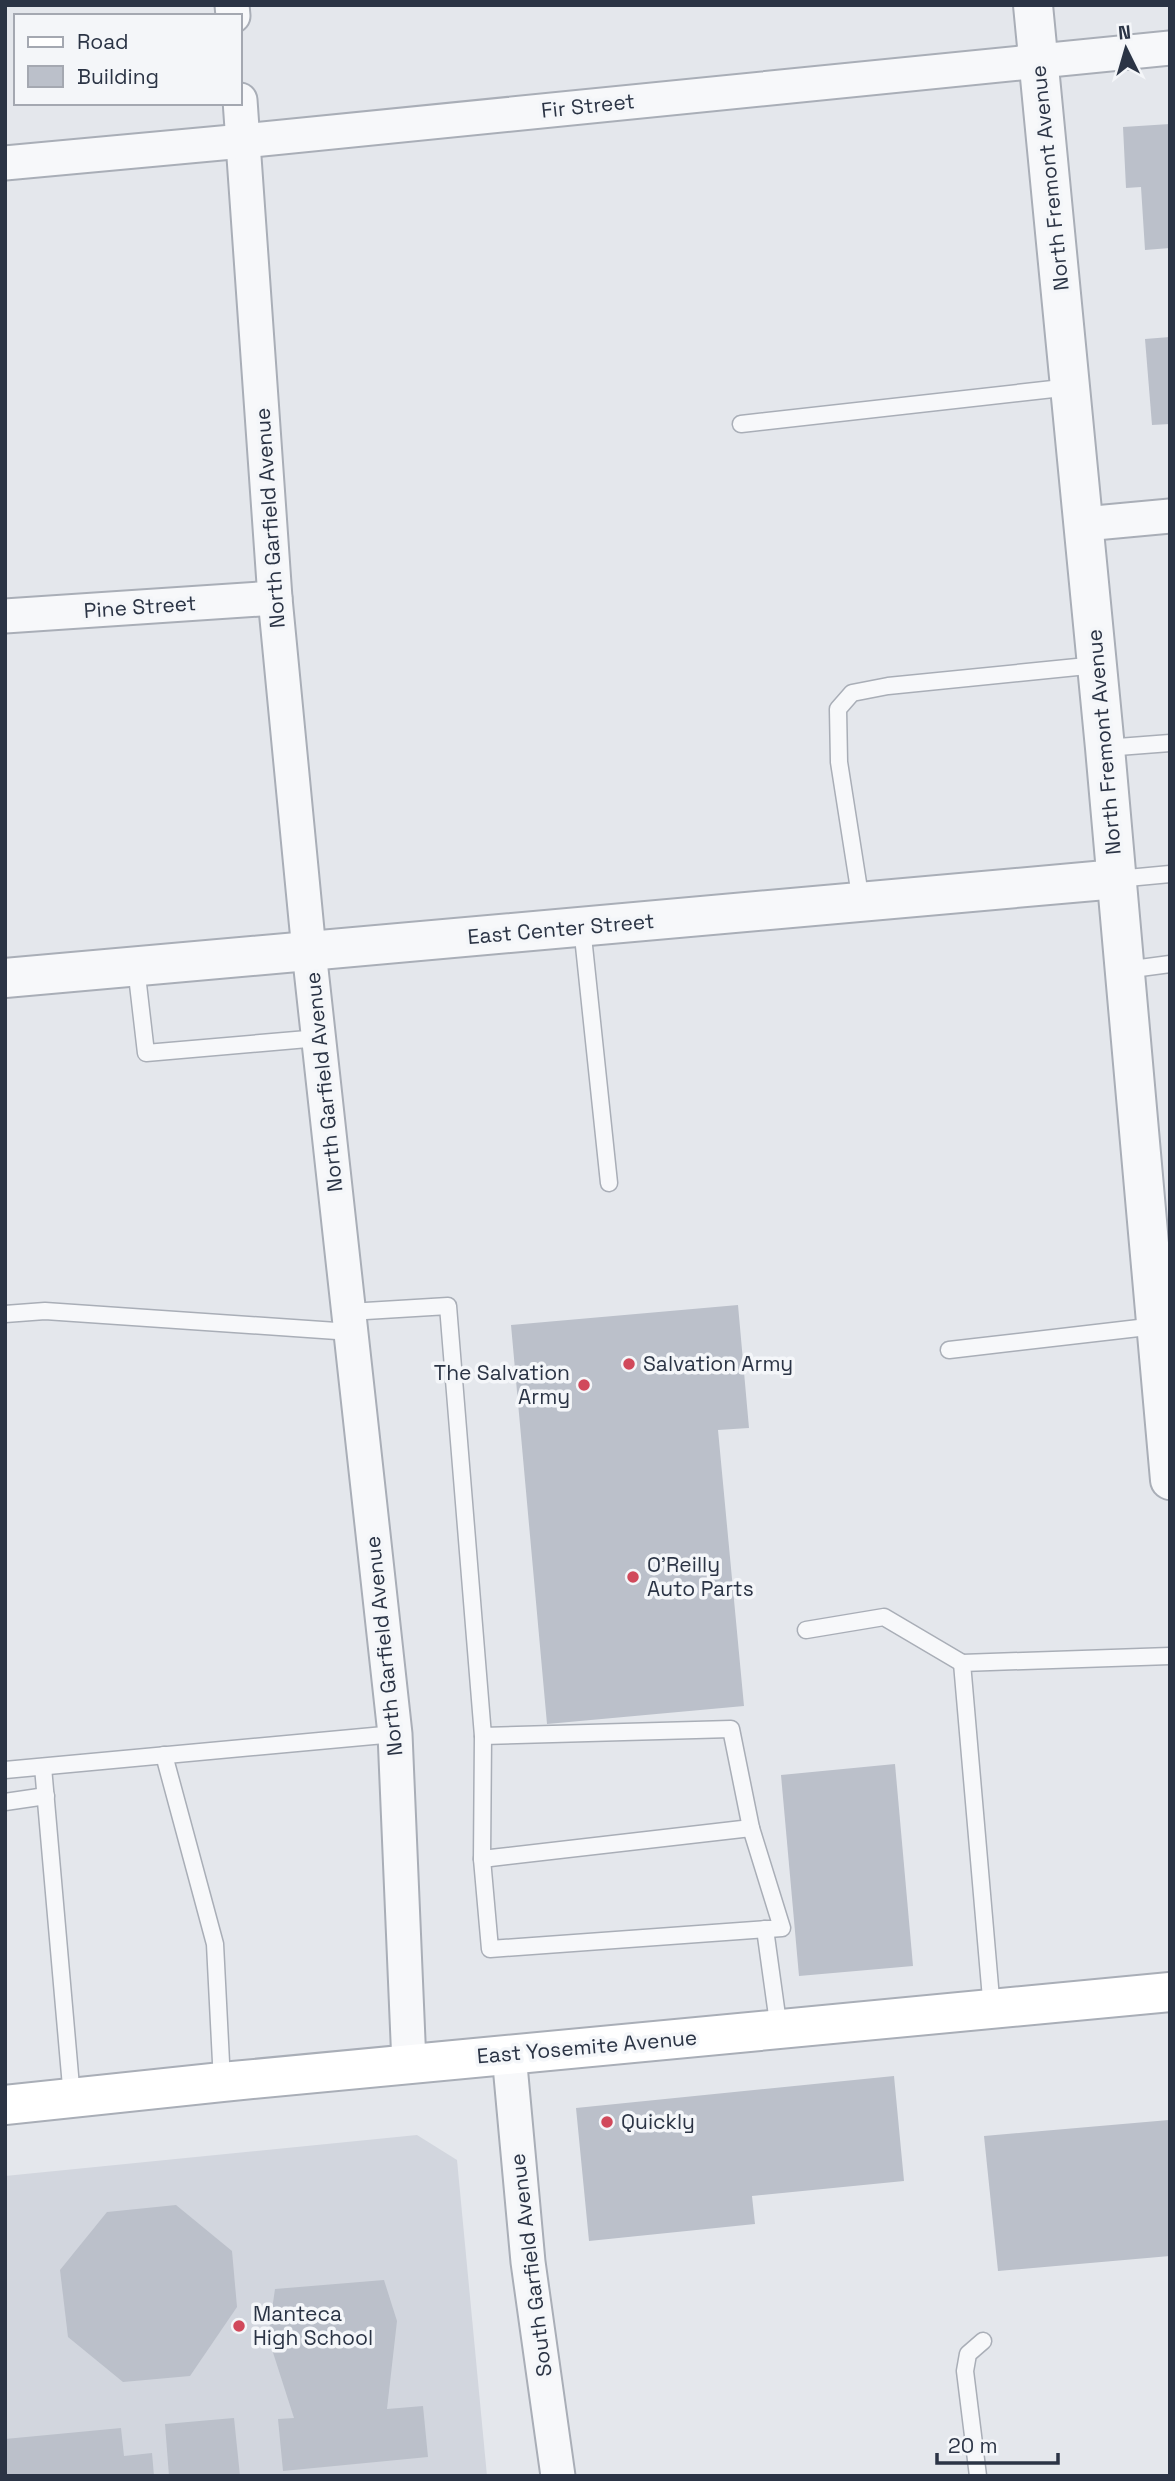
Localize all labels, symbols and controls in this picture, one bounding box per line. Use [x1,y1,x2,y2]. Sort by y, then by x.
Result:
legend [14,14,242,105]
north arrow [1091,14,1161,84]
text: N [1117,20,1132,46]
text: Road [77,28,129,55]
text: Building [77,63,159,90]
street label: North Fremont Avenue [1024,64,1075,292]
street label: Fir Street [540,87,636,124]
street label: North Garfield Avenue [248,407,291,629]
street label: Pine Street [83,589,197,624]
street label: North Fremont Avenue [1080,628,1127,856]
street label: East Center Street [466,907,655,950]
street label: North Garfield Avenue [299,971,348,1193]
place label: Salvation Army [643,1350,793,1377]
marker: Salvation Army [621,1356,637,1372]
place label: The Salvation Army [434,1359,570,1410]
marker: The Salvation Army [576,1377,592,1393]
street label: North Garfield Avenue [359,1535,408,1757]
place label: O'Reilly Auto Parts [647,1551,754,1602]
marker: O'Reilly Auto Parts [625,1569,641,1585]
street label: East Yosemite Avenue [476,2023,698,2070]
place label: Quickly [621,2108,695,2135]
marker: Quickly [599,2114,615,2130]
street label: South Garfield Avenue [503,2152,558,2378]
place label: Manteca High School [253,2300,373,2351]
marker: Manteca High School [231,2318,247,2334]
scale bar [937,2422,1058,2466]
text: 20 m [948,2432,998,2459]

